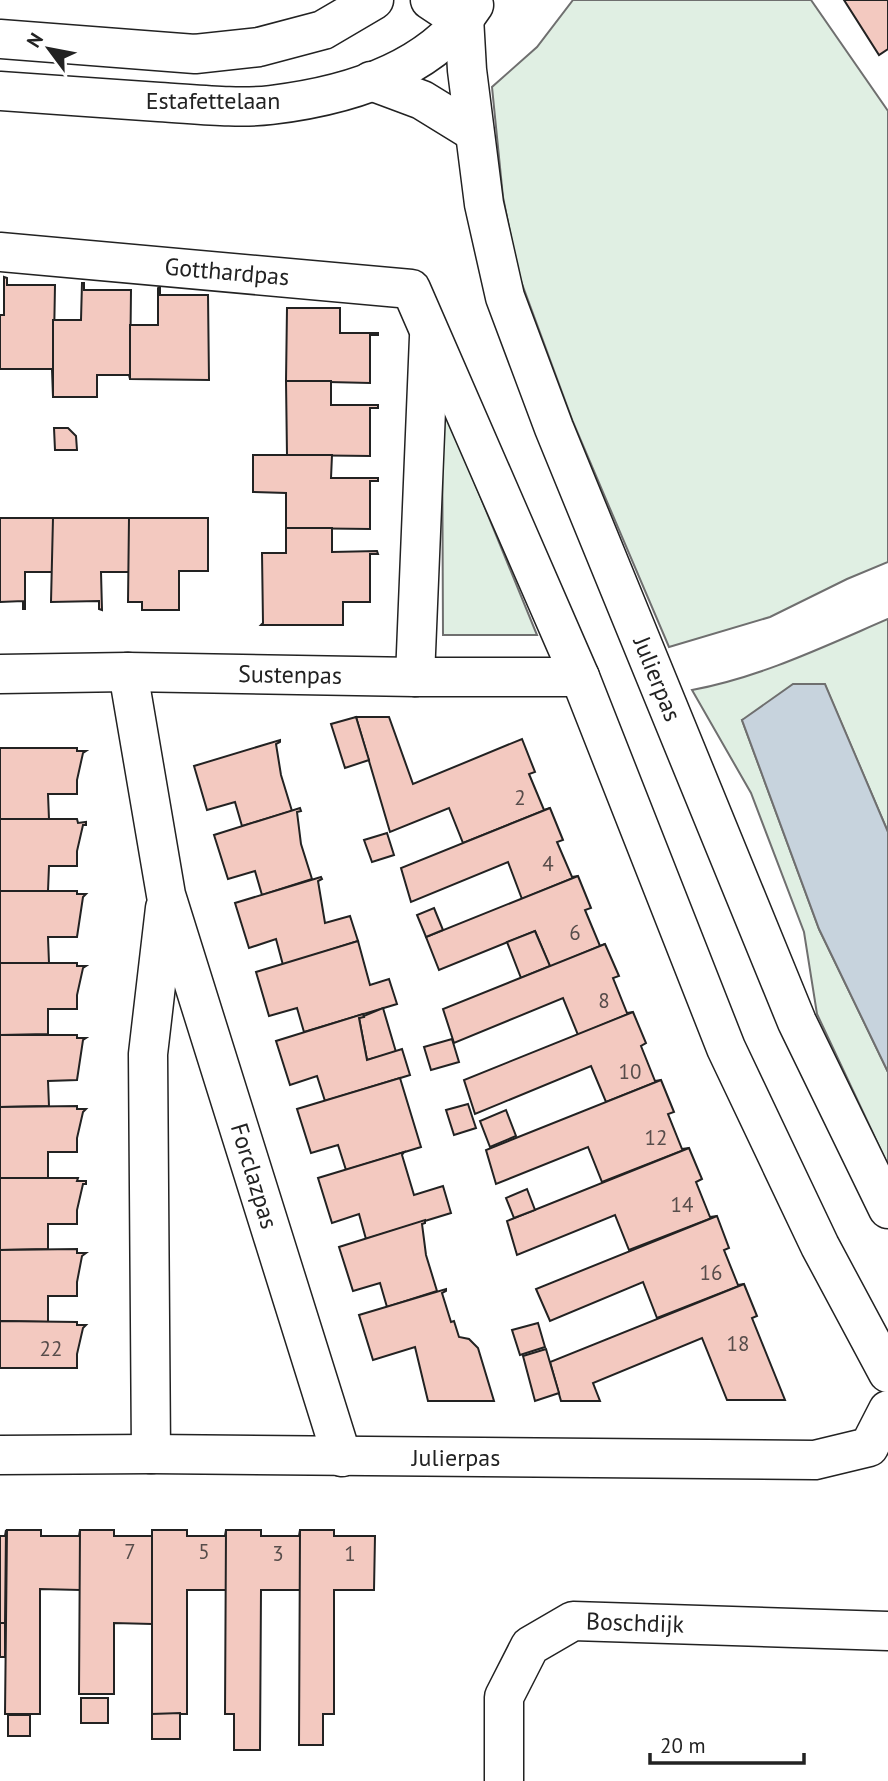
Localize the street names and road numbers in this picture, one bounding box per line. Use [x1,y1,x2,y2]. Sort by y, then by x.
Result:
street label: Estafettelaan [146,85,280,116]
street label: Gotthardpas [163,251,291,292]
street label: Julierpas [626,631,688,726]
street label: Sustenpas [238,658,342,691]
street label: Forclazpas [224,1119,285,1232]
street label: Julierpas [411,1442,500,1473]
street label: Boschdijk [585,1605,685,1640]

